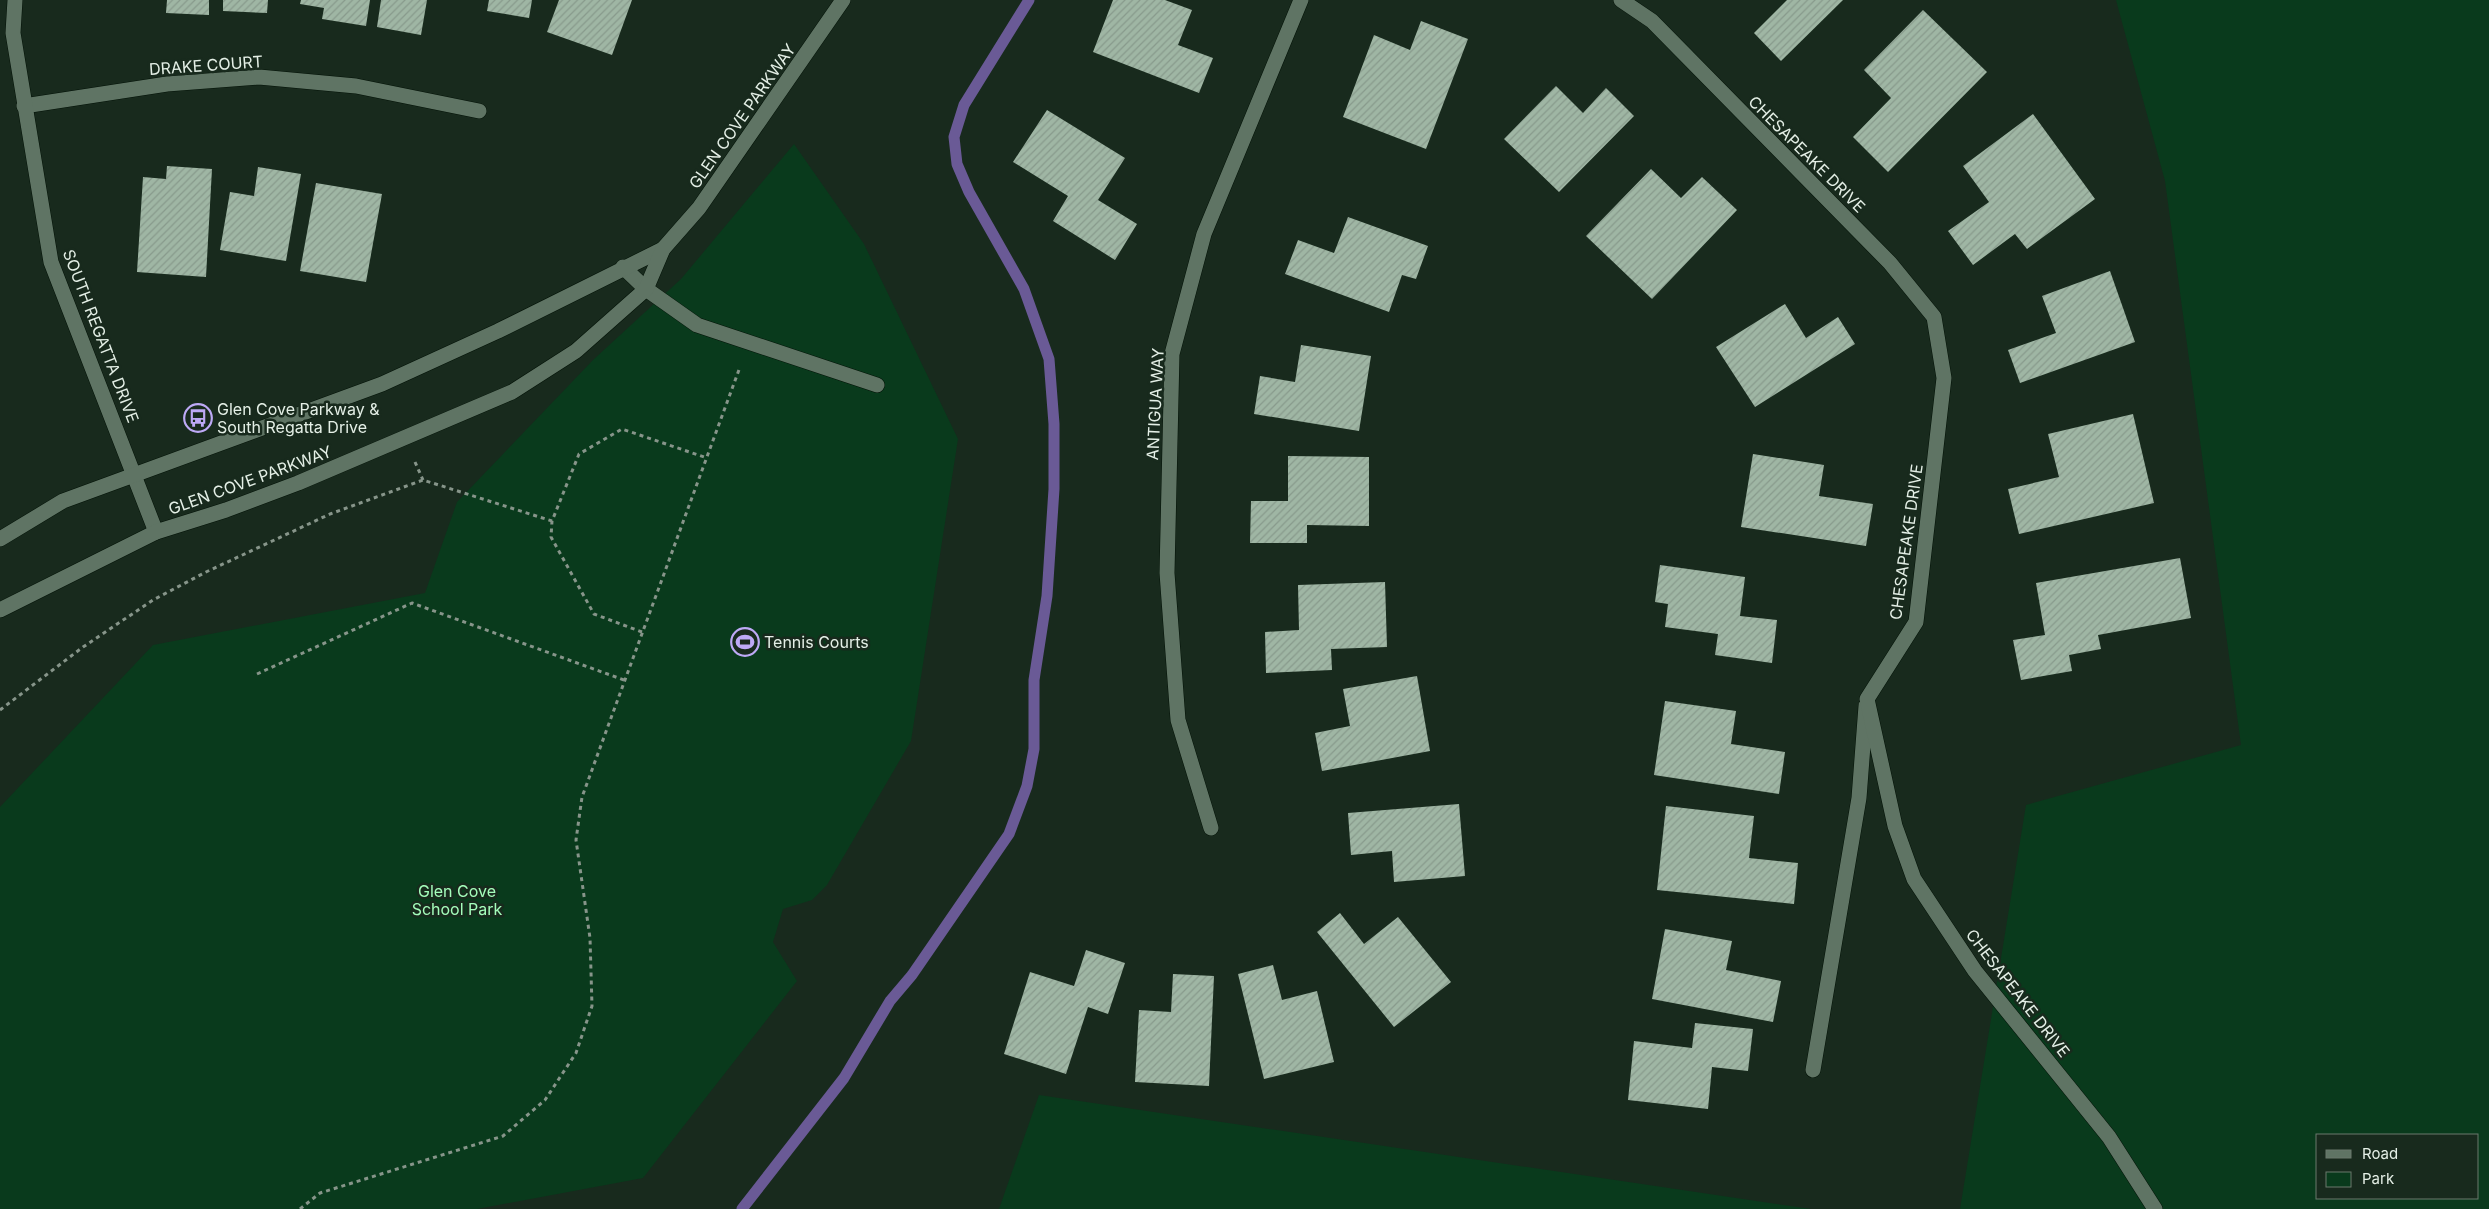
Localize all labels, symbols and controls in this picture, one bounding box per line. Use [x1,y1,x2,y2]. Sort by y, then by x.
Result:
street label: GLEN COVE PARKWAY [684,40,800,192]
street label: DRAKE COURT [148,51,264,79]
street label: CHESAPEAKE DRIVE [1744,91,1870,217]
street label: SOUTH REGATTA DRIVE [59,247,143,425]
street label: ANTIGUA WAY [1142,347,1168,461]
place label: Glen Cove Parkway & South Regatta Drive [217,399,380,437]
bus stop icon: Glen Cove Parkway & South Regatta Drive [183,403,213,433]
street label: GLEN COVE PARKWAY [166,441,335,519]
street label: CHESAPEAKE DRIVE [1885,463,1927,621]
sports icon: Tennis Courts [730,627,760,657]
place label: Tennis Courts [764,632,869,652]
park label: Glen Cove School Park [412,881,503,919]
street label: CHESAPEAKE DRIVE [1962,925,2074,1061]
legend [2316,1134,2479,1199]
text: Road [2362,1144,2398,1163]
text: Park [2362,1169,2395,1188]

